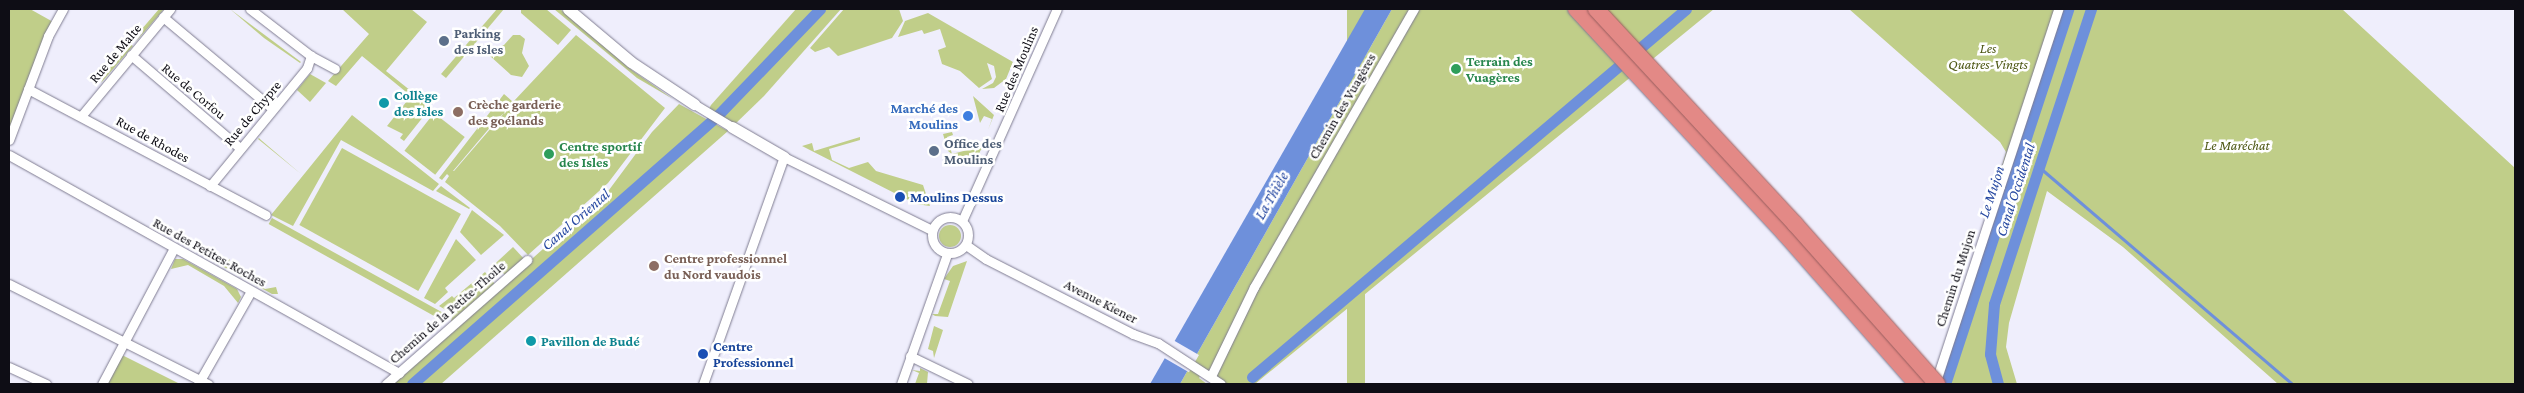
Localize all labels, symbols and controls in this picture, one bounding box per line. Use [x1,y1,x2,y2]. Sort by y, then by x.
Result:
street label: Rue de Malte [85,20,145,86]
street label: Rue des Moulins [990,23,1042,115]
place label: Parking des Isles [454,25,503,58]
marker: Parking des Isles [438,35,450,47]
park label: Les Quatres-Vingts [1948,40,2028,72]
street label: Chemin des Vuagères [1305,50,1379,162]
place label: Terrain des Vuagères [1466,53,1533,85]
street label: Rue de Corfou [159,59,229,123]
marker: Terrain des Vuagères [1450,63,1462,75]
street label: Rue de Chypre [220,77,284,149]
place label: Collège des Isles [394,87,443,120]
place label: Crèche garderie des goélands [468,96,561,128]
marker: Collège des Isles [378,97,390,109]
place label: Marché des Moulins [890,100,958,132]
marker: Crèche garderie des goélands [452,106,464,118]
marker: Marché des Moulins [962,110,974,122]
street label: Rue de Rhodes [113,112,193,166]
place label: Office des Moulins [944,135,1002,168]
park label: Le Maréchat [2204,137,2270,153]
place label: Centre sportif des Isles [559,138,641,170]
water label: Canal Occidental [1992,141,2040,239]
marker: Office des Moulins [928,145,940,157]
marker: Centre sportif des Isles [543,148,555,160]
water label: Le Mujon [1975,164,2009,220]
water label: La Thièle [1251,169,1293,223]
water label: Canal Oriental [538,185,614,255]
place label: Moulins Dessus [910,189,1003,205]
marker: Moulins Dessus [894,191,906,203]
street label: Rue des Petites-Roches [150,214,270,290]
street label: Chemin du Mujon [1931,227,1979,329]
place label: Centre professionnel du Nord vaudois [664,250,787,282]
street label: Chemin de la Petite-Thoile [386,257,508,367]
marker: Centre professionnel du Nord vaudois [648,260,660,272]
street label: Avenue Kiener [1061,275,1141,327]
place label: Pavillon de Budé [541,333,640,349]
marker: Pavillon de Budé [525,335,537,347]
place label: Centre Professionnel [713,338,794,371]
marker: Centre Professionnel [697,348,709,360]

